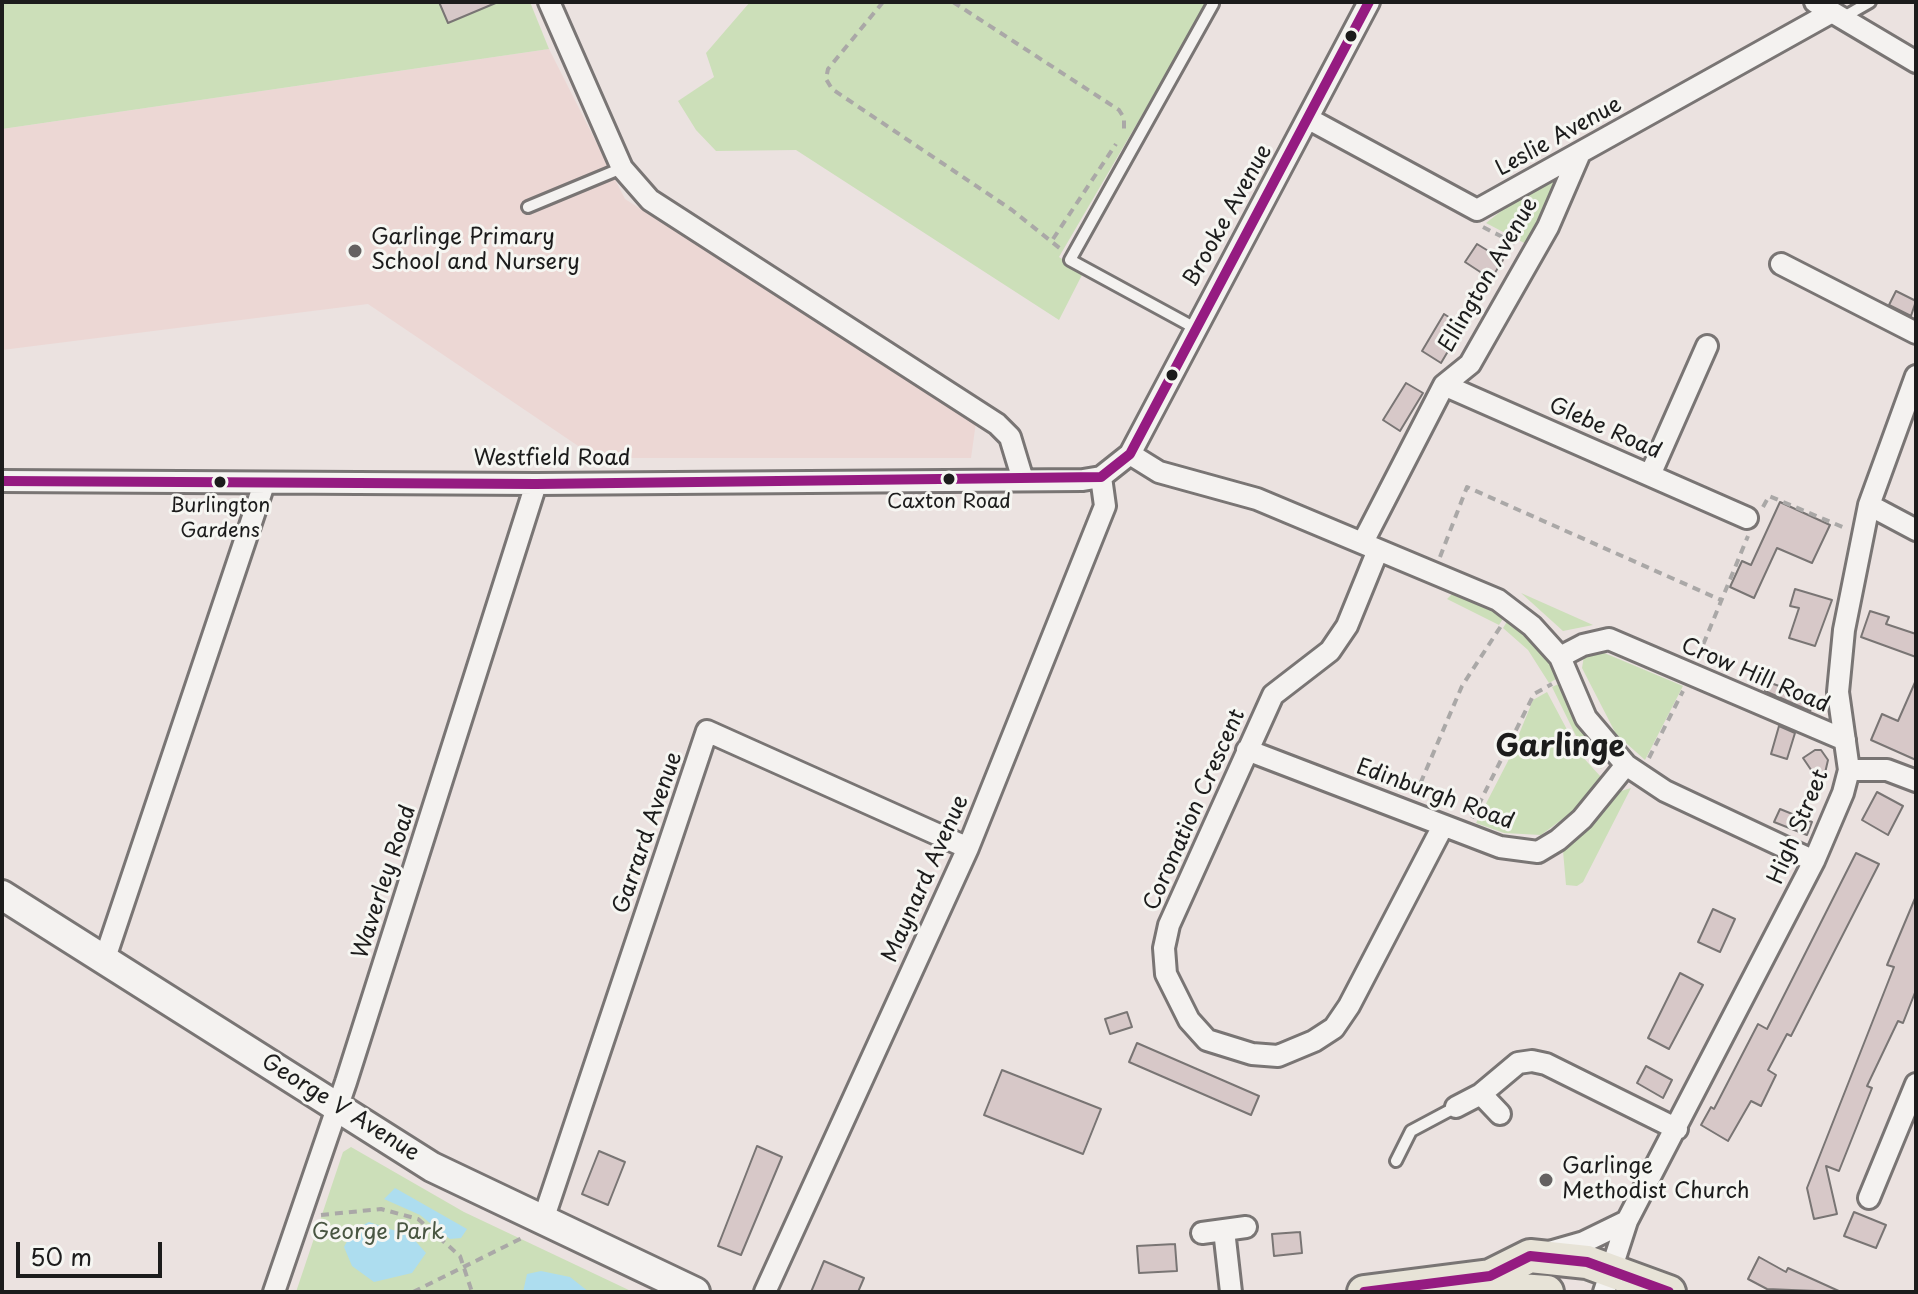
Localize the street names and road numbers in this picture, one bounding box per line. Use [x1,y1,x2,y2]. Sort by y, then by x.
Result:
street label: Leslie Avenue [1492,92,1626,182]
street label: Brooke Avenue [1178,140,1278,292]
street label: Ellington Avenue [1434,193,1544,357]
street label: Glebe Road [1545,392,1665,466]
street label: Westfield Road [473,446,631,472]
street label: Crow Hill Road [1677,633,1833,719]
street label: Coronation Crescent [1139,705,1251,915]
street label: Garrard Avenue [608,749,688,917]
street label: Edinburgh Road [1353,754,1517,836]
street label: High Street [1763,766,1835,888]
street label: Maynard Avenue [877,791,975,967]
street label: Waverley Road [348,802,422,962]
street label: George V Avenue [256,1049,424,1167]

